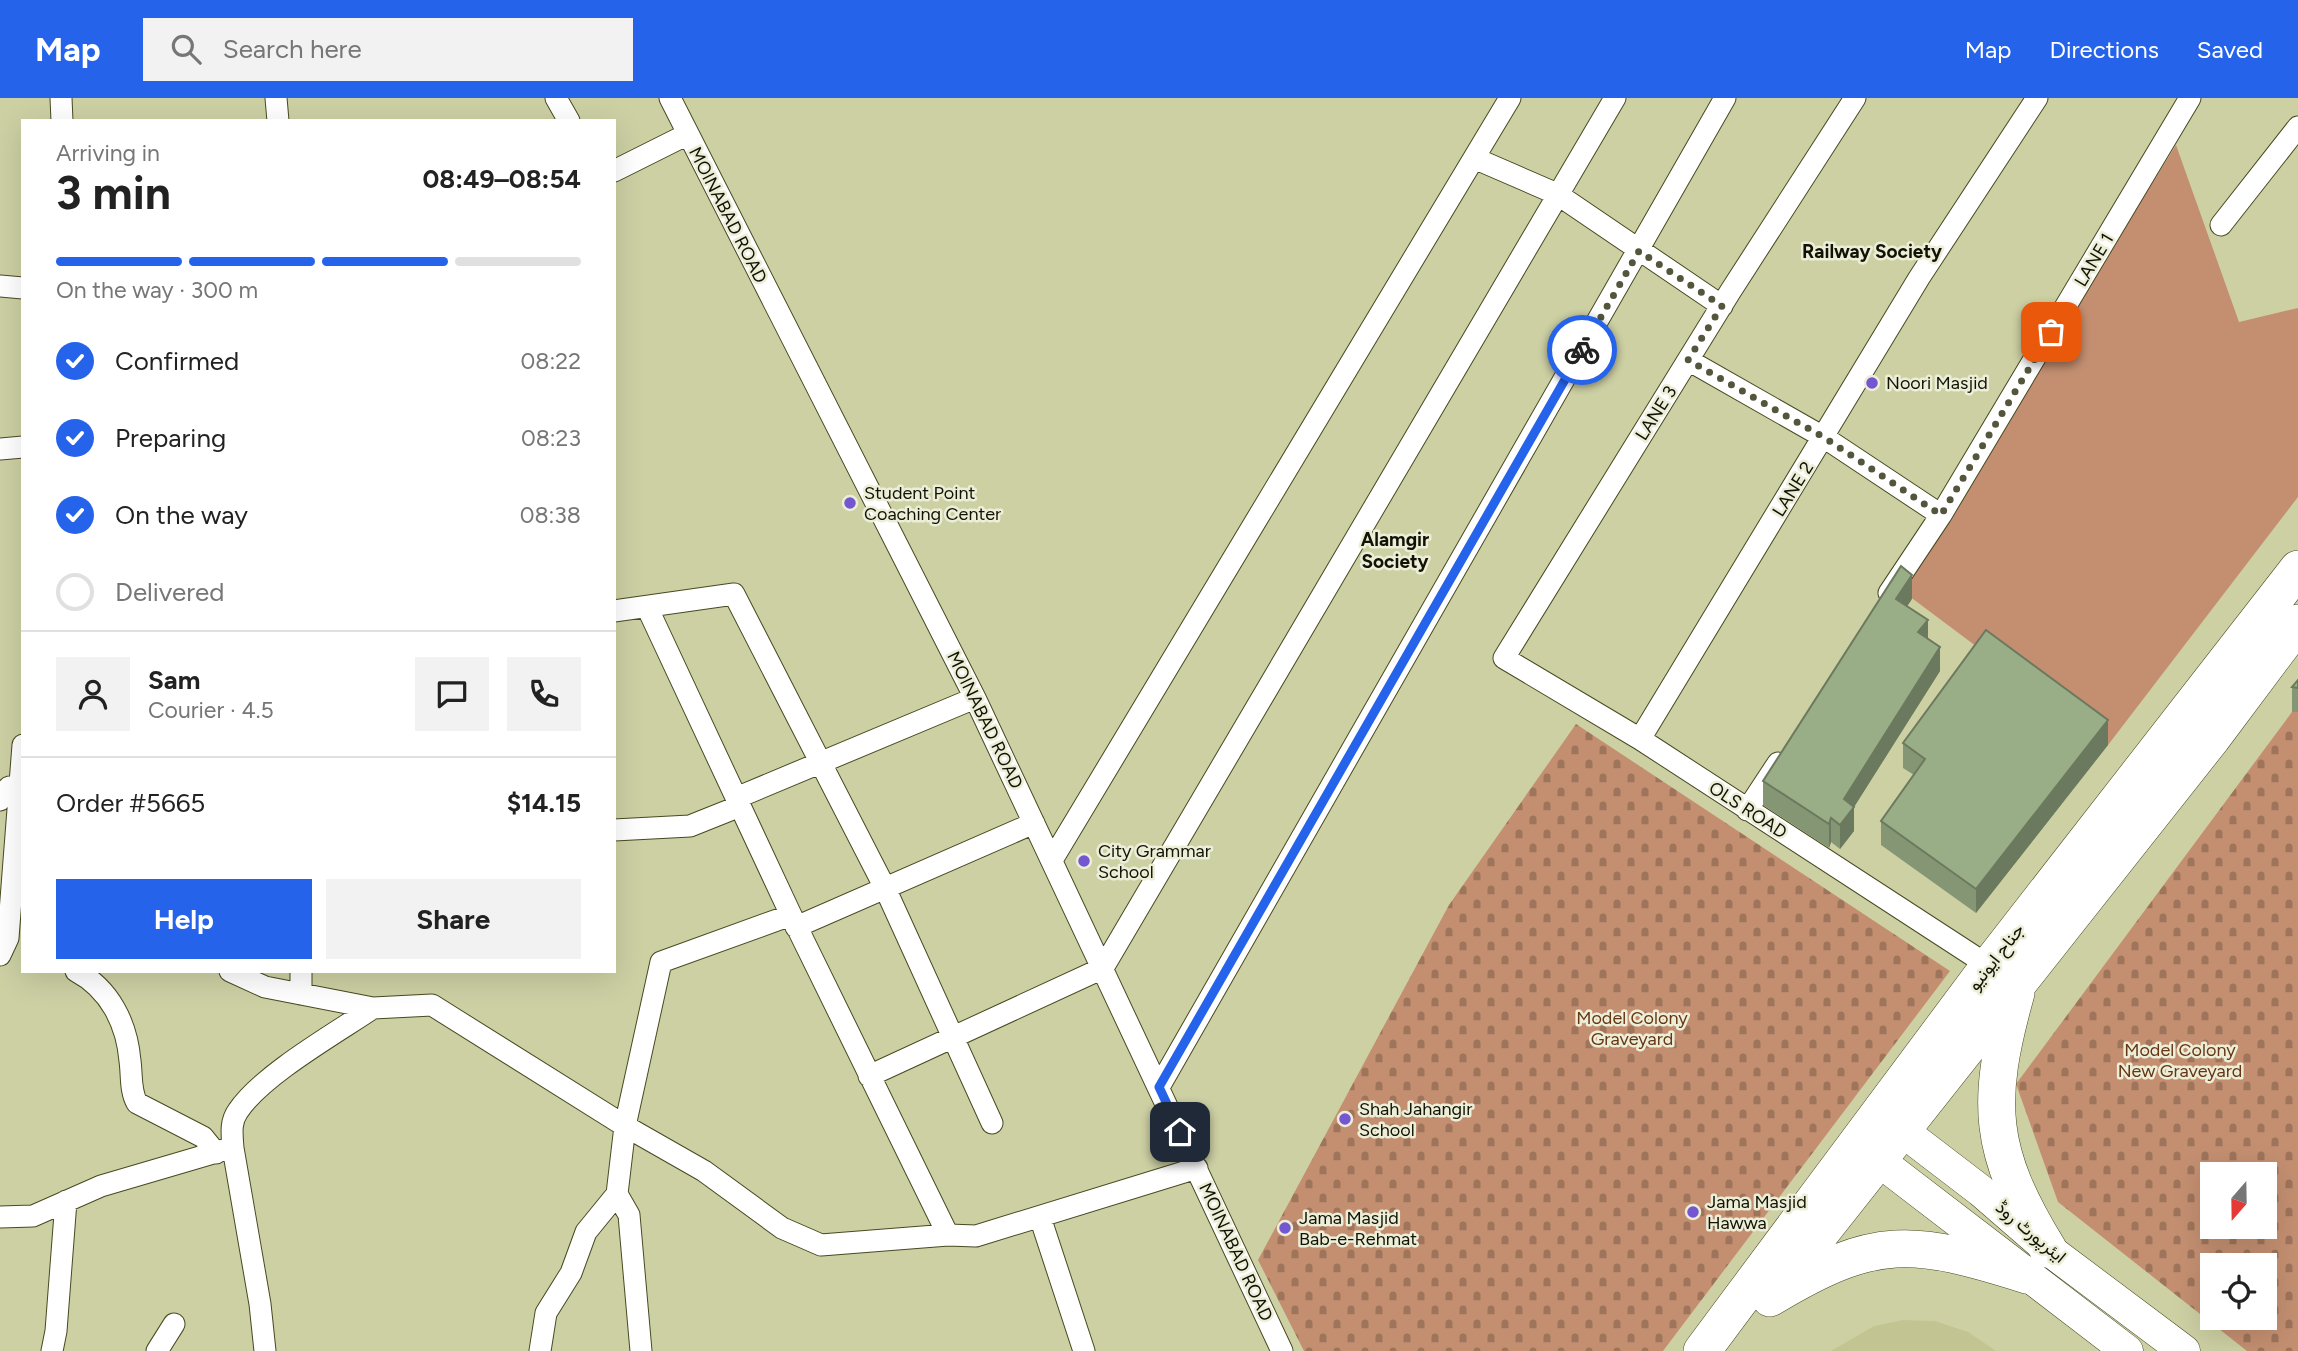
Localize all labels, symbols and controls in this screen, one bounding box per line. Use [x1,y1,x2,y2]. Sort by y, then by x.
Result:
search box [143,18,633,81]
text: Map [35,30,101,69]
icon: search [167,30,205,68]
text: Search here [223,33,362,65]
text: Map [1965,35,2011,64]
text: Directions [2049,35,2159,64]
text: Saved [2197,35,2263,64]
text: Arriving in [56,139,160,167]
street label: MOINABAD ROAD [684,143,772,287]
text: 08:49–08:54 [422,163,581,195]
text: 3 min [56,165,171,221]
street label: LANE 1 [2070,229,2118,291]
district label: Railway Society [1802,240,1942,263]
text: On the way · 300 m [56,276,258,304]
pin [2021,302,2081,362]
icon: bag [2032,313,2070,351]
courier [1547,315,1617,385]
icon: bike [1563,331,1601,369]
icon: check [56,342,94,380]
text: Confirmed [115,345,239,377]
text: 08:22 [521,347,581,375]
place label: Noori Masjid [1886,372,1988,394]
marker: Noori Masjid [1864,375,1880,391]
street label: LANE 3 [1631,382,1681,444]
icon: check [56,419,94,457]
text: Preparing [115,422,226,454]
text: 08:23 [521,424,581,452]
street label: LANE 2 [1768,457,1818,521]
place label: Student Point Coaching Center [864,482,1001,525]
marker: Student Point Coaching Center [842,495,858,511]
icon: check [56,496,94,534]
text: On the way [115,499,248,531]
text: 08:38 [520,501,581,529]
district label: Alamgir Society [1361,528,1429,573]
text: Delivered [115,576,224,608]
street label: MOINABAD ROAD [942,648,1028,792]
button: person [56,657,130,731]
button: chat [415,657,489,731]
button: phone [507,657,581,731]
text: Sam [148,664,200,696]
text: Courier · 4.5 [148,696,274,724]
street label: OLS ROAD [1705,777,1791,843]
text: Order #5665 [56,787,205,819]
text: $14.15 [507,787,581,819]
place label: City Grammar School [1098,840,1211,883]
marker: City Grammar School [1076,853,1092,869]
button: Help [56,879,312,959]
button: Share [326,879,581,959]
street label: جناح ایونیو [1963,919,2030,995]
park label: Model Colony Graveyard [1576,1007,1688,1050]
park label: Model Colony New Graveyard [2118,1039,2242,1082]
place label: Shah Jahangir School [1359,1098,1472,1141]
pin [1150,1102,1210,1162]
marker: Shah Jahangir School [1337,1111,1353,1127]
icon: home [1161,1113,1199,1151]
north arrow [2200,1162,2277,1239]
map controls [2200,1162,2277,1330]
street label: MOINABAD ROAD [1194,1179,1278,1325]
place label: Jama Masjid Hawwa [1707,1191,1807,1234]
street label: ایئرپورٹ روڈ [1991,1196,2071,1269]
marker: Jama Masjid Hawwa [1685,1204,1701,1220]
place label: Jama Masjid Bab-e-Rehmat [1299,1207,1417,1250]
marker: Jama Masjid Bab-e-Rehmat [1277,1220,1293,1236]
button: locate [2200,1253,2277,1330]

